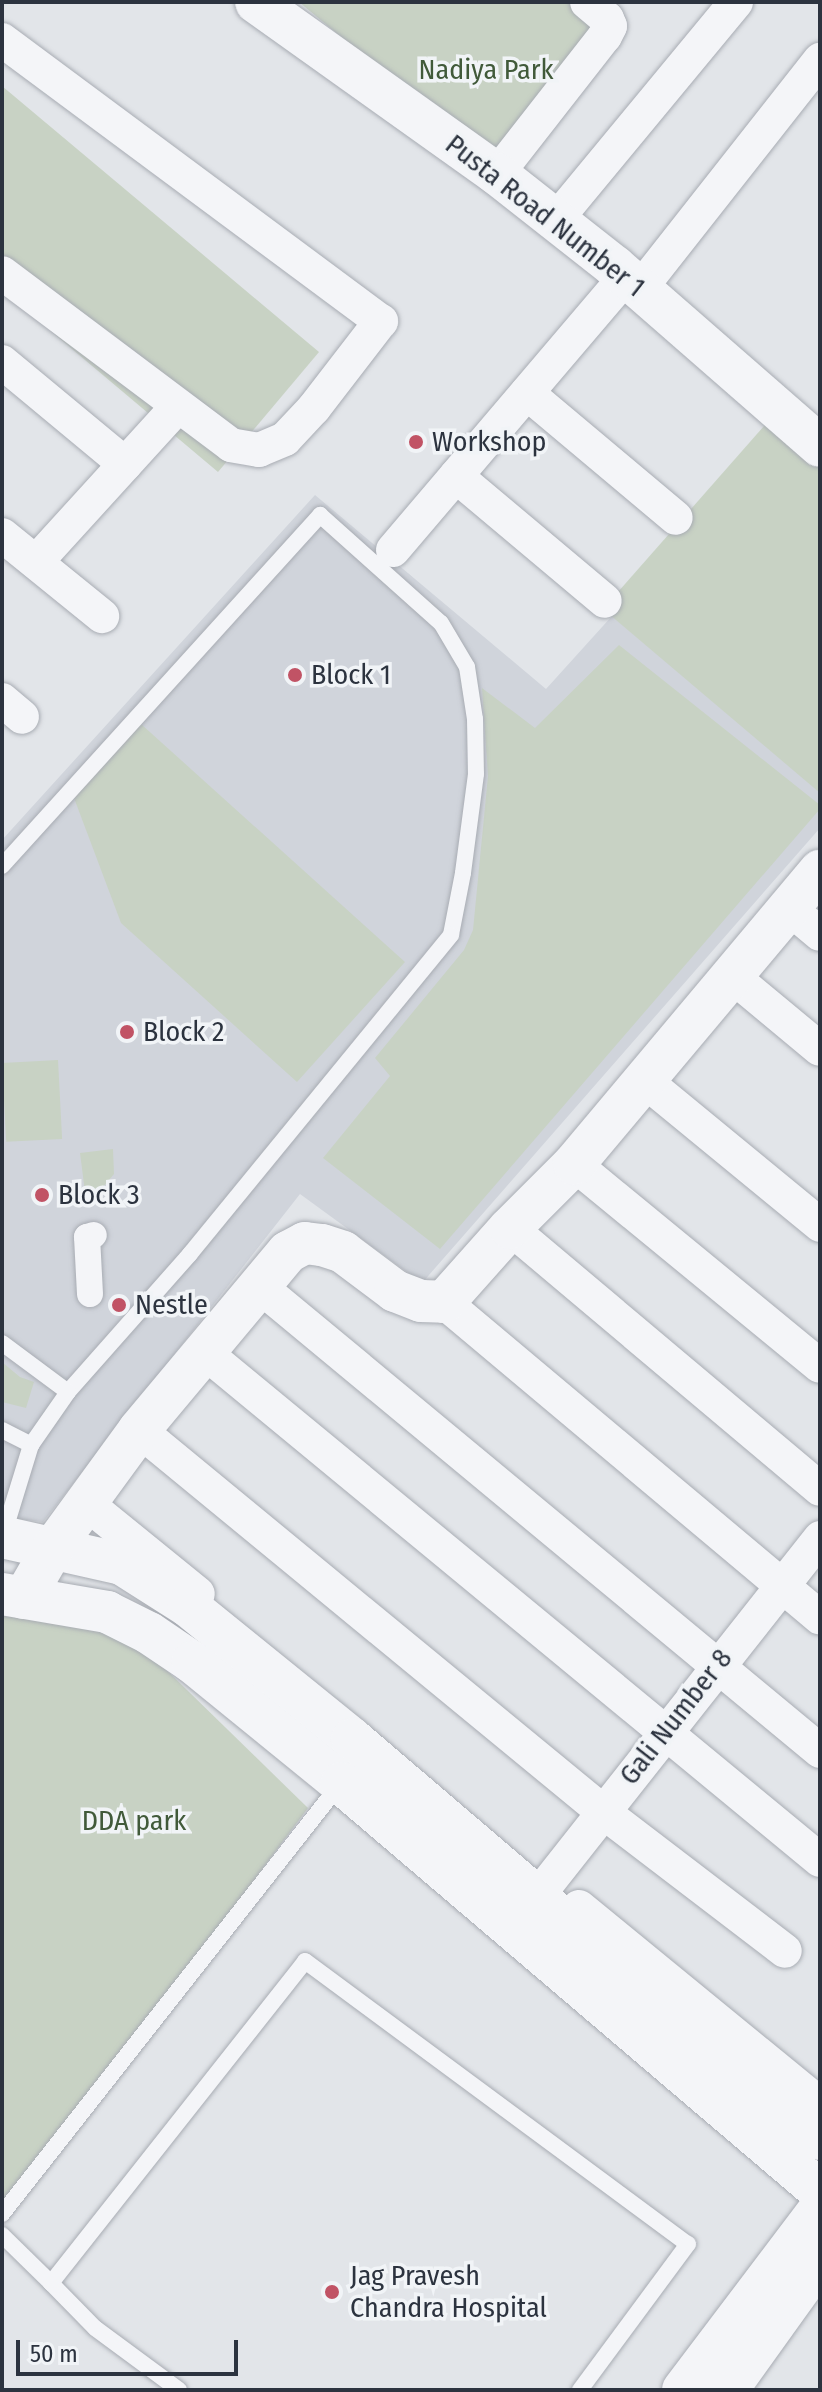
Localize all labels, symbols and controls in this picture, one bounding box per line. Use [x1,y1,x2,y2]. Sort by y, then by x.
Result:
park label: Nadiya Park [419,53,553,87]
street label: Pusta Road Number 1 [439,128,651,304]
place label: Workshop [432,425,546,459]
marker: Workshop [407,433,425,451]
place label: Block 1 [311,658,391,692]
marker: Block 1 [286,666,304,684]
place label: Block 2 [143,1015,224,1049]
marker: Block 2 [118,1023,136,1041]
place label: Block 3 [58,1178,140,1212]
marker: Block 3 [33,1186,51,1204]
place label: Nestle [135,1288,208,1322]
marker: Nestle [110,1296,128,1314]
street label: Gali Number 8 [613,1643,739,1791]
park label: DDA park [82,1804,186,1838]
place label: Jag Pravesh Chandra Hospital [350,2259,547,2325]
marker: Jag Pravesh Chandra Hospital [321,2281,343,2303]
scale bar [20,2324,242,2374]
text: 50 m [30,2340,78,2368]

